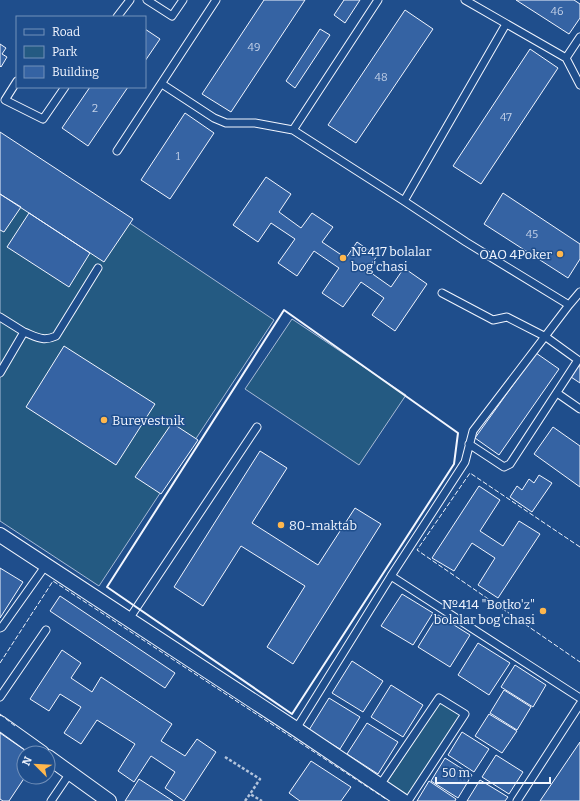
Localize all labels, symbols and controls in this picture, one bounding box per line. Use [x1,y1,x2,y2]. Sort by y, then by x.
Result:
house number: 46 [551,5,563,18]
legend [16,16,146,88]
text: Road [52,25,80,39]
house number: 49 [248,41,260,54]
text: Park [52,45,78,59]
text: Building [52,65,99,79]
house number: 48 [374,71,388,84]
house number: 2 [92,102,98,115]
house number: 47 [500,111,512,124]
house number: 1 [176,150,181,163]
house number: 45 [526,228,538,241]
place label: №417 bolalar bog'chasi [351,244,432,274]
place label: ОАО 4Poker [479,247,552,262]
marker: ОАО 4Poker [555,249,565,259]
marker: №417 bolalar bog'chasi [338,253,348,263]
place label: Burevestnik [112,413,185,428]
marker: Burevestnik [99,415,109,425]
place label: 80-maktab [289,518,357,533]
marker: 80-maktab [276,520,286,530]
place label: №414 "Botko'z" bolalar bog'chasi [434,597,535,627]
marker: №414 "Botko'z" bolalar bog'chasi [538,606,548,616]
north arrow [16,745,56,785]
text: N [20,754,35,768]
scale bar [436,759,550,785]
text: 50 m [442,766,471,780]

